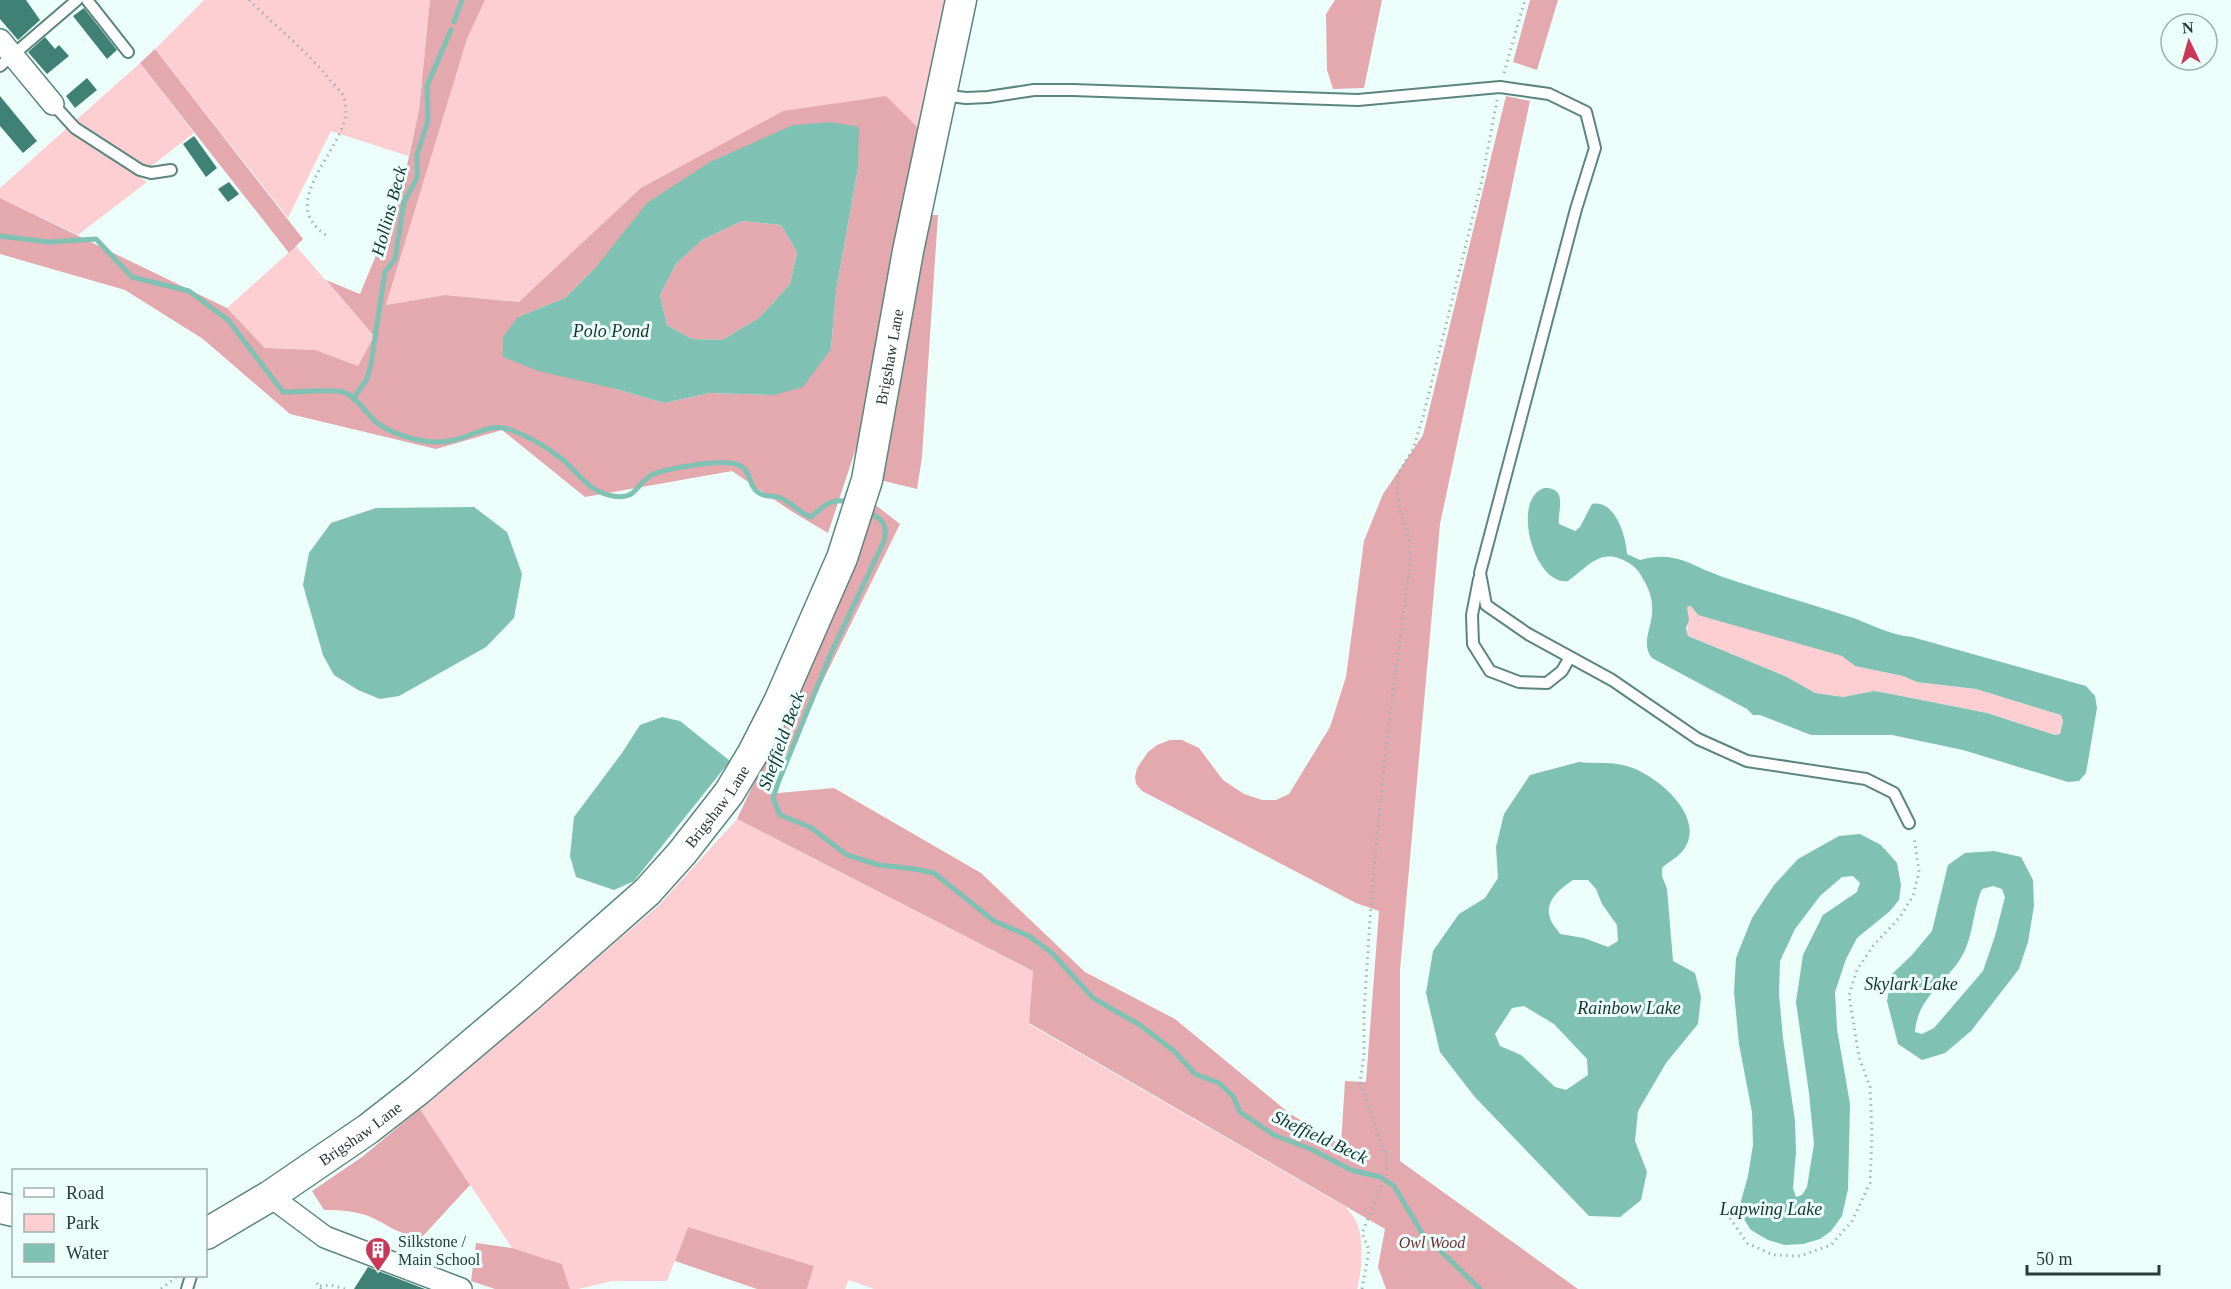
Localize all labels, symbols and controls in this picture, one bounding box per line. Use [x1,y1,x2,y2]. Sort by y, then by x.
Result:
north arrow [2159,12,2219,72]
text: N [2181,19,2195,37]
water label: Hollins Beck [367,163,411,259]
street label: Brigshaw Lane [872,307,906,406]
water label: Polo Pond [572,321,650,341]
water label: Sheffield Beck [754,689,808,793]
street label: Brigshaw Lane [681,762,752,851]
water label: Skylark Lake [1864,974,1958,994]
water label: Rainbow Lake [1576,998,1681,1018]
street label: Brigshaw Lane [315,1098,404,1169]
water label: Sheffield Beck [1269,1106,1372,1168]
legend [12,1169,207,1277]
text: Road [66,1183,104,1203]
water label: Lapwing Lake [1719,1199,1822,1219]
text: Park [66,1213,99,1233]
place label: Silkstone / Main School [398,1233,481,1268]
park label: Owl Wood [1399,1234,1466,1251]
building icon: Silkstone / Main School [363,1235,393,1273]
scale bar [2027,1238,2159,1276]
text: Water [66,1243,109,1263]
text: 50 m [2036,1249,2073,1269]

